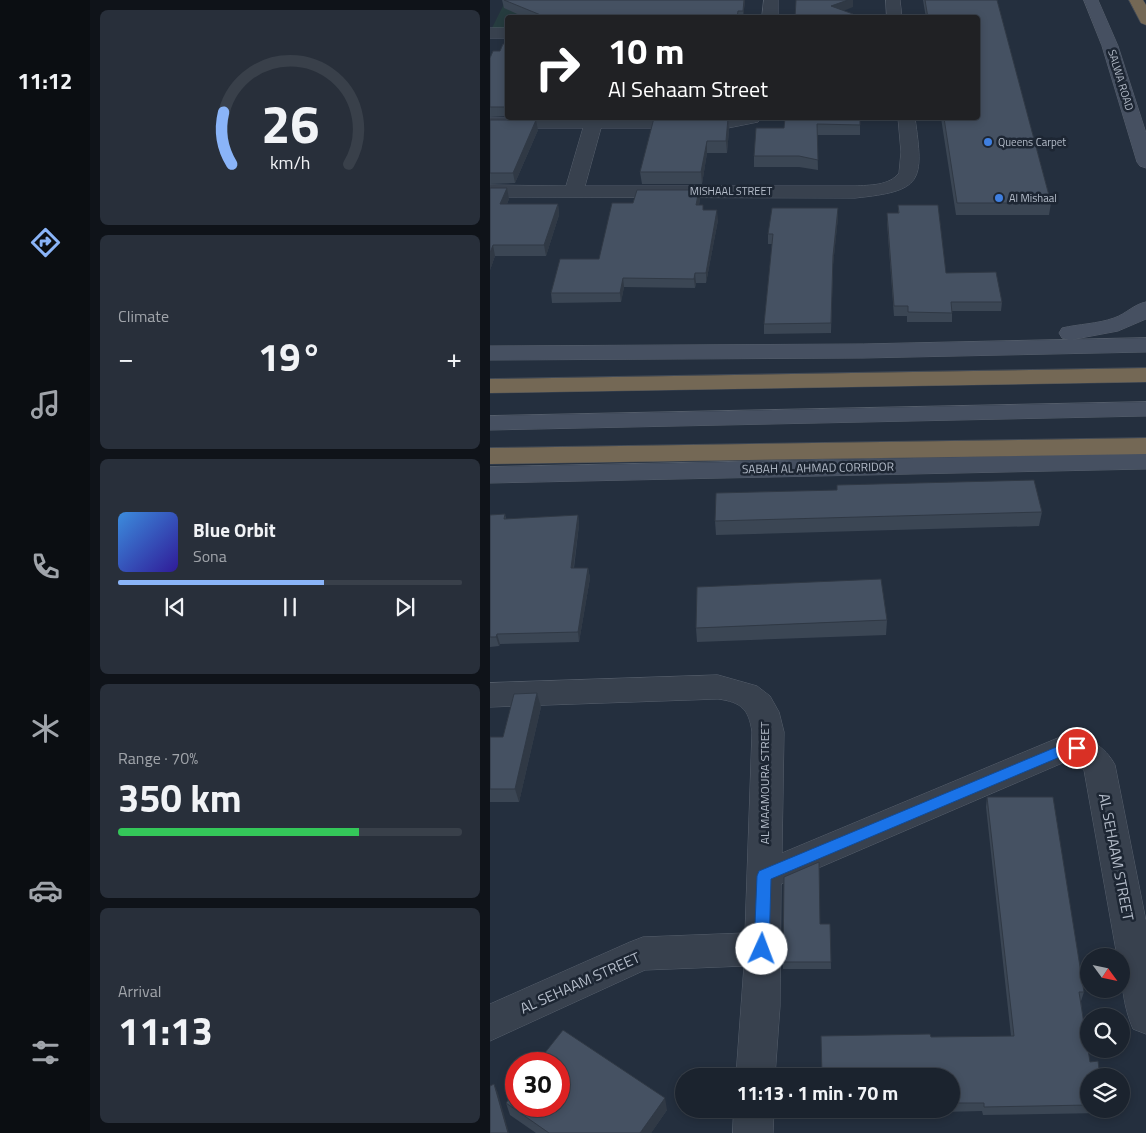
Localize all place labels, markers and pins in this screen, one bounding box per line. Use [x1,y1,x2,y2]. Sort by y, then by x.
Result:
place label: Queens Carpet [998,134,1066,150]
marker: Queens Carpet [982,136,994,148]
place label: Al Mishaal [1009,190,1057,206]
marker: Al Mishaal [993,192,1005,204]
pin [1056,727,1098,769]

